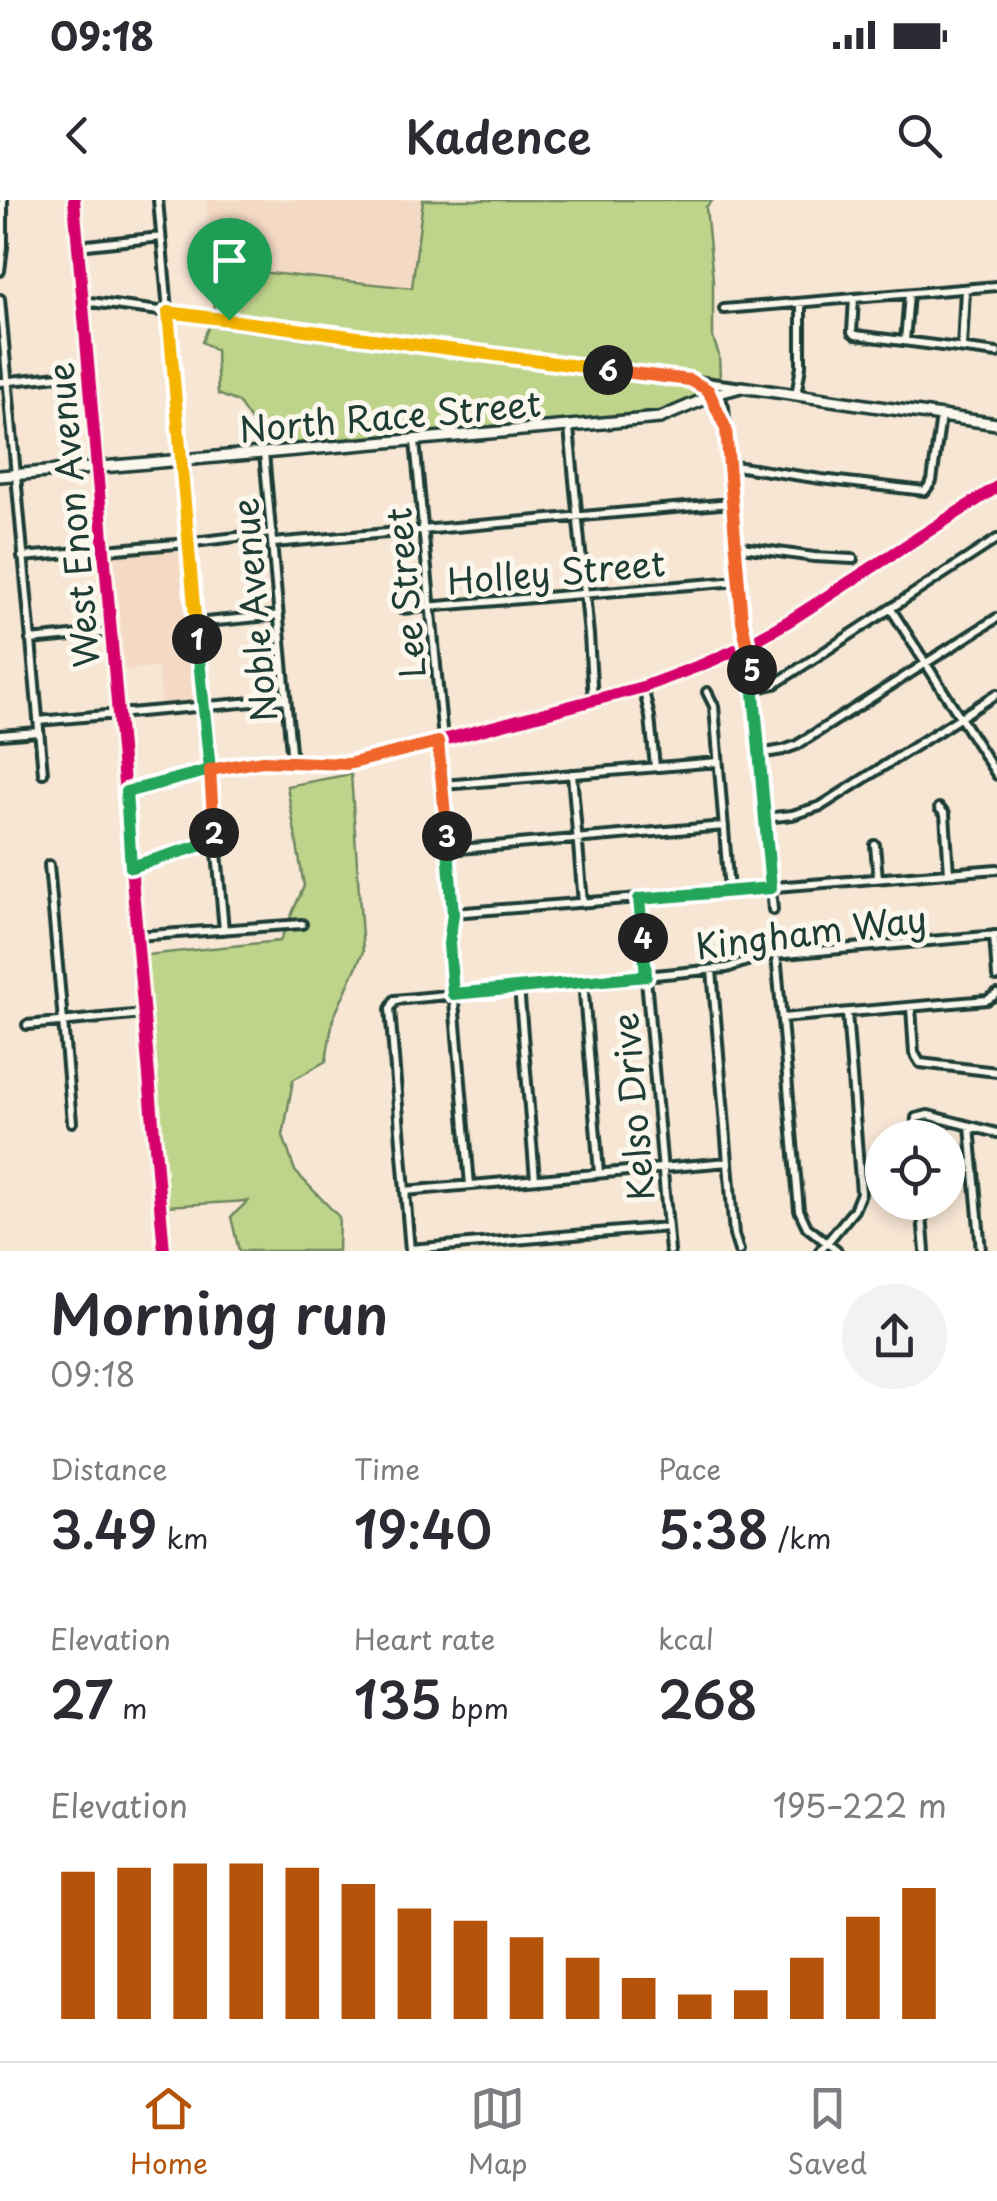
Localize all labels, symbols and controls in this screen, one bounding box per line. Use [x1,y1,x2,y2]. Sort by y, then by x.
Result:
text: 09:18 [50,7,154,64]
text: Kadence [405,101,592,169]
icon: back [50,108,105,163]
icon: search [892,108,947,163]
pin [187,218,272,321]
icon: arrive [202,233,257,288]
pin: 6 [583,345,633,395]
text: 6 [598,348,618,391]
street label: West Enon Avenue [32,360,112,670]
street label: North Race Street [237,375,543,455]
street label: Noble Avenue [217,496,289,724]
street label: Lee Street [370,505,438,681]
street label: Holley Street [445,535,667,607]
pin: 1 [172,614,222,664]
text: 1 [190,617,204,660]
pin: 5 [727,645,777,695]
text: 5 [743,648,761,691]
pin: 2 [189,808,239,858]
text: 2 [204,811,224,854]
pin: 3 [422,811,472,861]
text: 3 [438,814,456,857]
street label: Kingham Way [692,891,930,971]
pin: 4 [618,913,668,963]
text: 4 [633,916,653,959]
street label: Kelso Drive [597,1011,667,1203]
map controls [865,1120,965,1220]
button: locate [865,1120,965,1220]
text: Morning run [50,1271,388,1354]
button: share [842,1284,947,1389]
text: 09:18 [50,1350,136,1398]
text: Distance [50,1447,168,1490]
text: Time [354,1447,420,1490]
text: Pace [658,1447,721,1490]
text: 3.49 [50,1490,157,1566]
text: 19:40 [354,1490,492,1566]
text: 5:38 [658,1490,769,1566]
text: km [157,1516,209,1559]
text: /km [769,1516,831,1559]
text: Elevation [50,1617,171,1660]
text: Heart rate [354,1617,495,1660]
text: kcal [658,1617,714,1660]
text: 27 [50,1660,113,1736]
text: 135 [354,1660,442,1736]
text: 268 [658,1660,758,1736]
text: m [113,1686,148,1729]
text: bpm [442,1686,509,1729]
text: Elevation [50,1781,188,1829]
text: 195–222 m [773,1781,947,1829]
tab: Home [130,2081,208,2184]
tab: Map [468,2081,528,2184]
tab: Saved [788,2081,867,2184]

